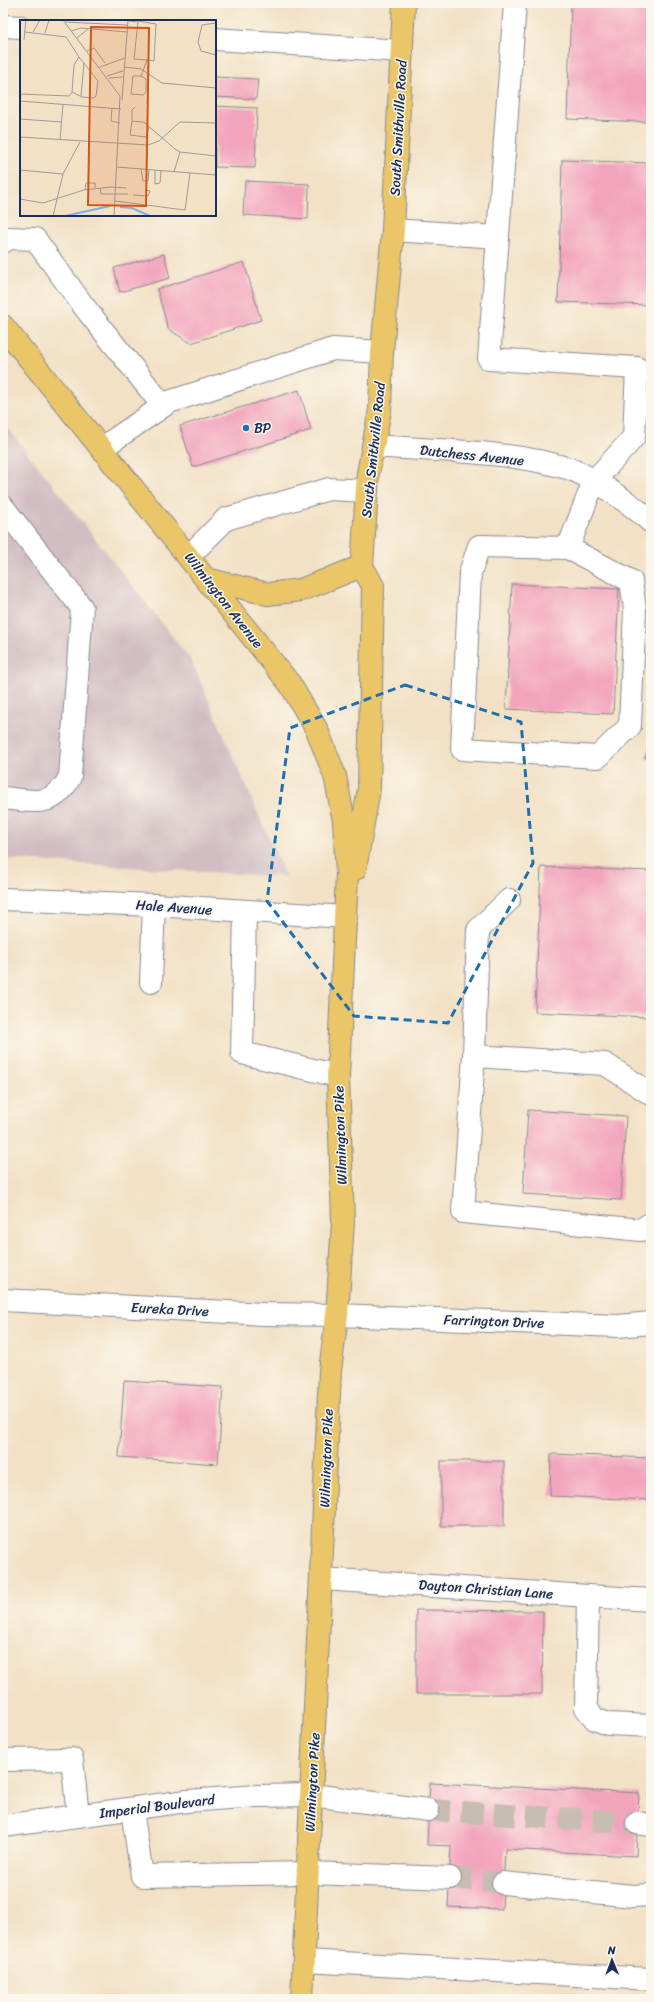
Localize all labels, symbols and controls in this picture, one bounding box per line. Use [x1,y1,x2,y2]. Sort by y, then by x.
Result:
inset map [20,20,216,216]
street label: South Smithville Road [382,58,415,197]
street label: South Smithville Road [354,379,393,519]
place label: BP [254,416,272,441]
marker: BP [241,423,251,433]
street label: Dutchess Avenue [419,438,525,473]
street label: Wilmington Avenue [178,547,270,654]
street label: Hale Avenue [135,892,213,923]
street label: Wilmington Pike [326,1085,355,1185]
street label: Eureka Drive [130,1295,210,1324]
street label: Farrington Drive [443,1307,545,1336]
street label: Wilmington Pike [312,1408,341,1508]
street label: Dayton Christian Lane [418,1572,554,1607]
street label: Wilmington Pike [297,1732,328,1832]
street label: Imperial Boulevard [97,1787,218,1826]
north arrow [592,1940,632,1980]
text: N [607,1941,616,1960]

